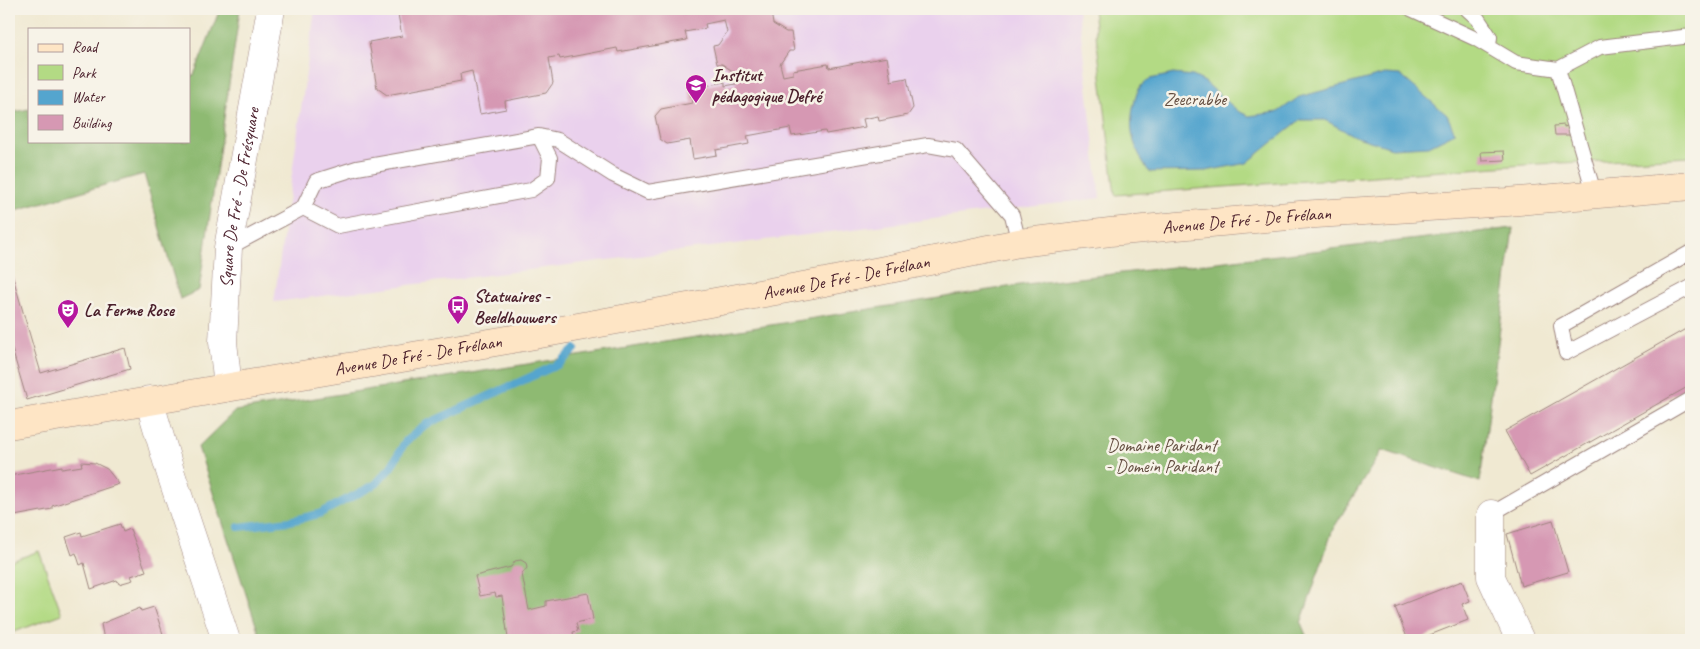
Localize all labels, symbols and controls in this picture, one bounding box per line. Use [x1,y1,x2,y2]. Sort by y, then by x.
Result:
legend [28,28,190,142]
text: Road [72,38,99,57]
text: Park [72,64,97,83]
place label: Institut pédagogique Defré [712,64,824,107]
school or university icon: Institut pédagogique Defré [684,73,708,104]
text: Water [72,88,106,107]
park label: Zeecrabbe [1164,88,1227,110]
street label: Square De Fré - De Frésquare [215,105,264,288]
text: Building [72,114,112,133]
street label: Avenue De Fré - De Frélaan [1161,202,1332,238]
street label: Avenue De Fré - De Frélaan [761,250,932,304]
place label: Statuaires - Beeldhouwers [474,285,557,328]
bus stop icon: Statuaires - Beeldhouwers [446,294,470,325]
theatre icon: La Ferme Rose [56,298,80,329]
place label: La Ferme Rose [84,299,176,321]
street label: Avenue De Fré - De Frélaan [333,330,504,380]
park label: Domaine Paridant - Domein Paridant [1106,434,1221,477]

